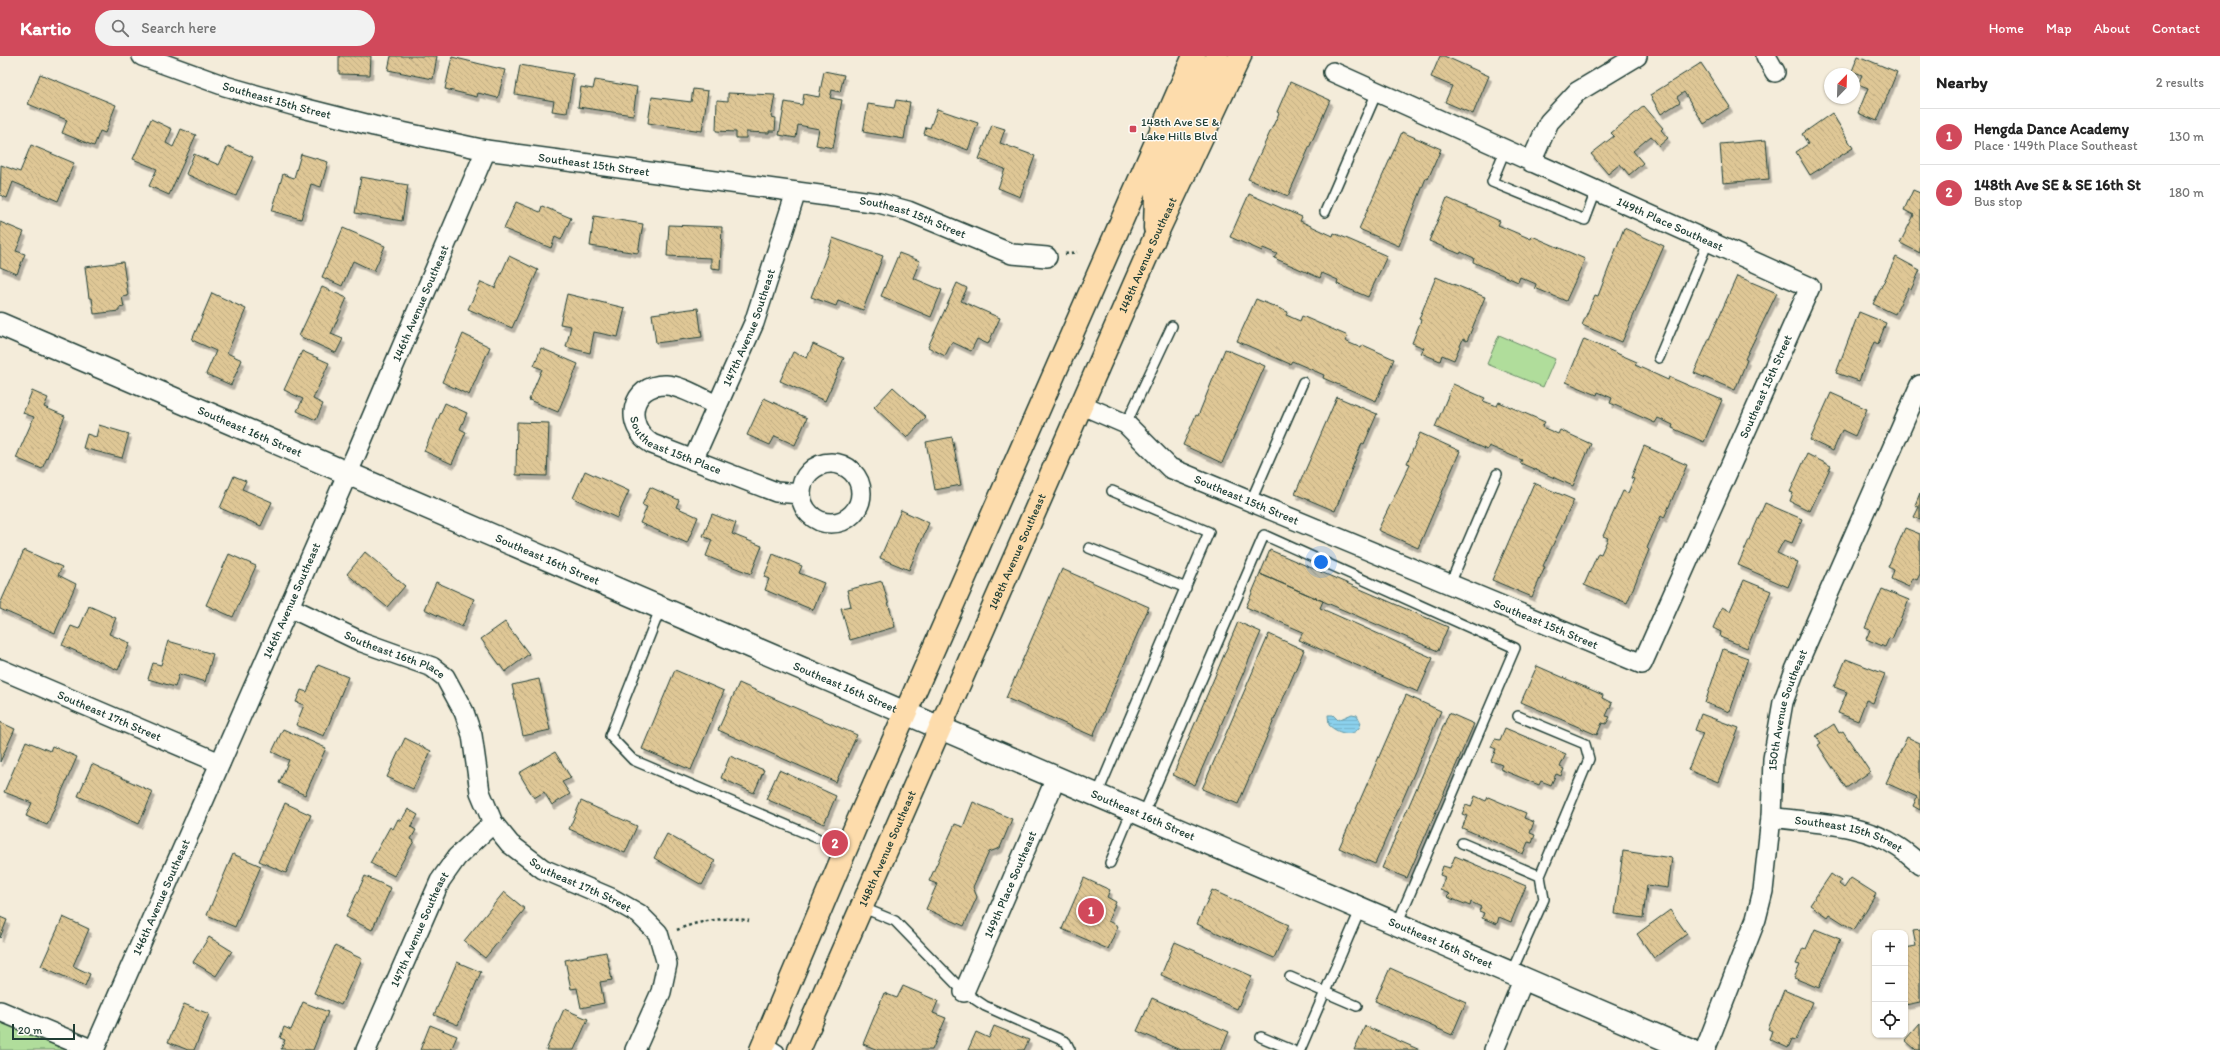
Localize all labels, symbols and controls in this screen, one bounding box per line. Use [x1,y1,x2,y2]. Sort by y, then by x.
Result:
search box [95,10,375,46]
text: Kartio [20,17,71,40]
icon: search [109,17,131,39]
text: Search here [141,19,216,37]
text: Home [1989,20,2024,37]
text: Map [2046,20,2072,37]
text: About [2094,20,2130,37]
text: Contact [2152,20,2200,37]
north arrow [1824,68,1860,104]
text: Nearby [1936,72,1988,92]
text: 2 results [2156,75,2204,90]
street label: Southeast 15th Street [221,79,333,122]
place label: 148th Ave SE & Lake Hills Blvd [1141,115,1220,143]
text: Hengda Dance Academy [1974,120,2129,138]
marker: 148th Ave SE & Lake Hills Blvd [1128,124,1138,134]
text: 1 [1946,129,1952,144]
text: 130 m [2169,129,2204,144]
text: Place · 149th Place Southeast [1974,138,2138,153]
street label: Southeast 15th Street [537,150,651,179]
text: 148th Ave SE & SE 16th St [1974,176,2141,194]
text: 2 [1946,185,1952,200]
text: 180 m [2169,185,2204,200]
street label: Southeast 15th Street [859,193,969,241]
street label: 148th Avenue Southeast [1116,194,1180,315]
street label: 149th Place Southeast [1615,194,1726,254]
text: Bus stop [1974,194,2022,209]
street label: 146th Avenue Southeast [389,242,452,364]
street label: 147th Avenue Southeast [720,267,778,388]
street label: Southeast 15th Street [1736,332,1795,441]
street label: Southeast 16th Street [196,403,305,460]
street label: Southeast 15th Place [627,415,724,477]
street label: Southeast 15th Street [1192,472,1301,528]
street label: 148th Avenue Southeast [986,491,1049,612]
street label: Southeast 16th Street [493,531,602,588]
street label: 146th Avenue Southeast [260,540,324,661]
your location [1311,552,1331,572]
street label: Southeast 15th Street [1491,596,1601,652]
street label: Southeast 16th Place [342,627,448,682]
street label: 150th Avenue Southeast [1766,647,1810,771]
street label: Southeast 16th Street [791,659,900,716]
street label: Southeast 17th Street [55,687,164,744]
street label: Southeast 16th Street [1089,786,1198,844]
street label: 148th Avenue Southeast [856,788,919,909]
street label: Southeast 15th Street [1794,813,1906,855]
pin: 2 [822,828,848,858]
street label: 149th Place Southeast [981,828,1040,940]
street label: 146th Avenue Southeast [130,836,193,957]
street label: Southeast 17th Street [527,854,634,915]
street label: 147th Avenue Southeast [387,868,452,989]
pin: 1 [1078,896,1104,926]
street label: Southeast 16th Street [1386,914,1495,972]
map controls [1872,930,1908,1038]
button: + [1872,930,1908,966]
button: − [1872,966,1908,1002]
button: locate [1872,1002,1908,1038]
scale bar [12,1022,75,1041]
text: 20 m [18,1024,42,1037]

